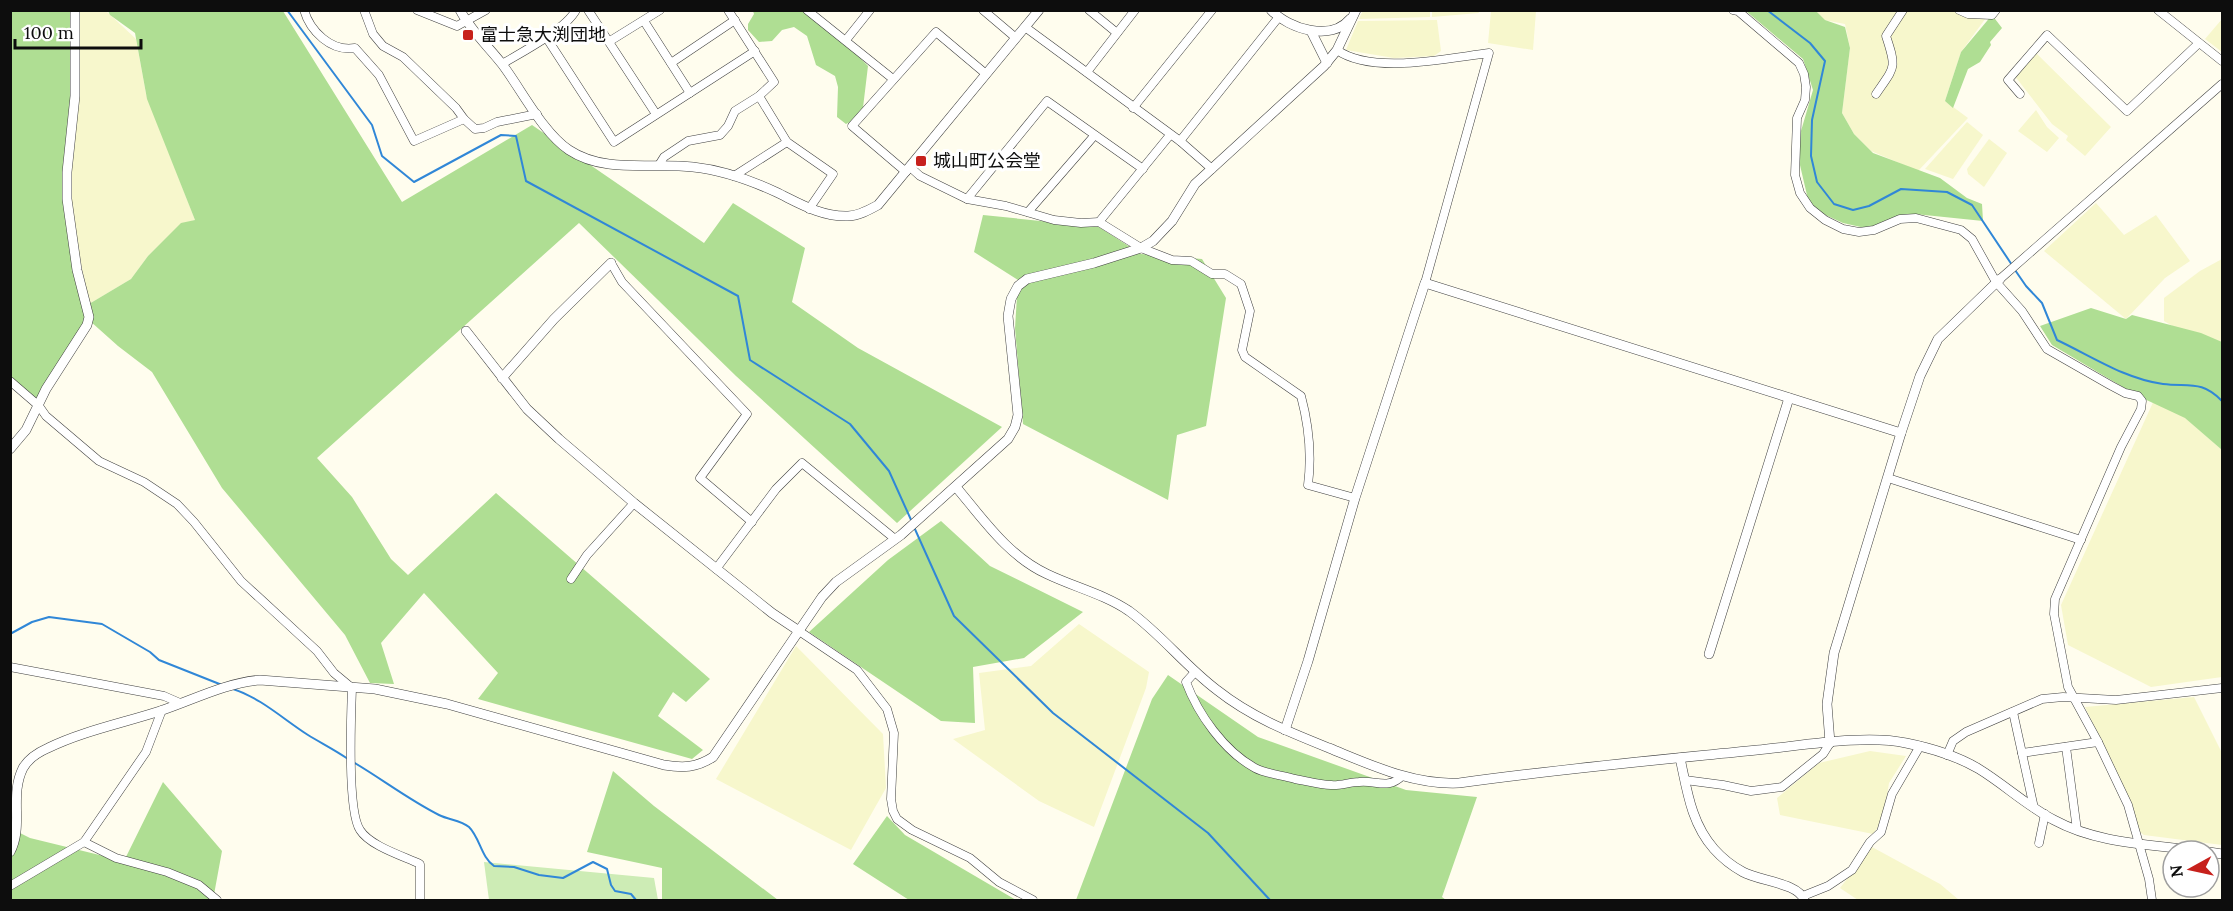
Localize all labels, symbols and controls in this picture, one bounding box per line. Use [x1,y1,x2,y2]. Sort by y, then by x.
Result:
scale bar [15,12,141,50]
text: 100 m [24,21,74,44]
place label: 富士急大渕団地 [480,23,606,46]
marker: 富士急大渕団地 [461,28,475,42]
place label: 城山町公会堂 [933,149,1041,172]
marker: 城山町公会堂 [914,154,928,168]
north arrow [2161,839,2221,899]
text: N [2165,864,2187,879]

